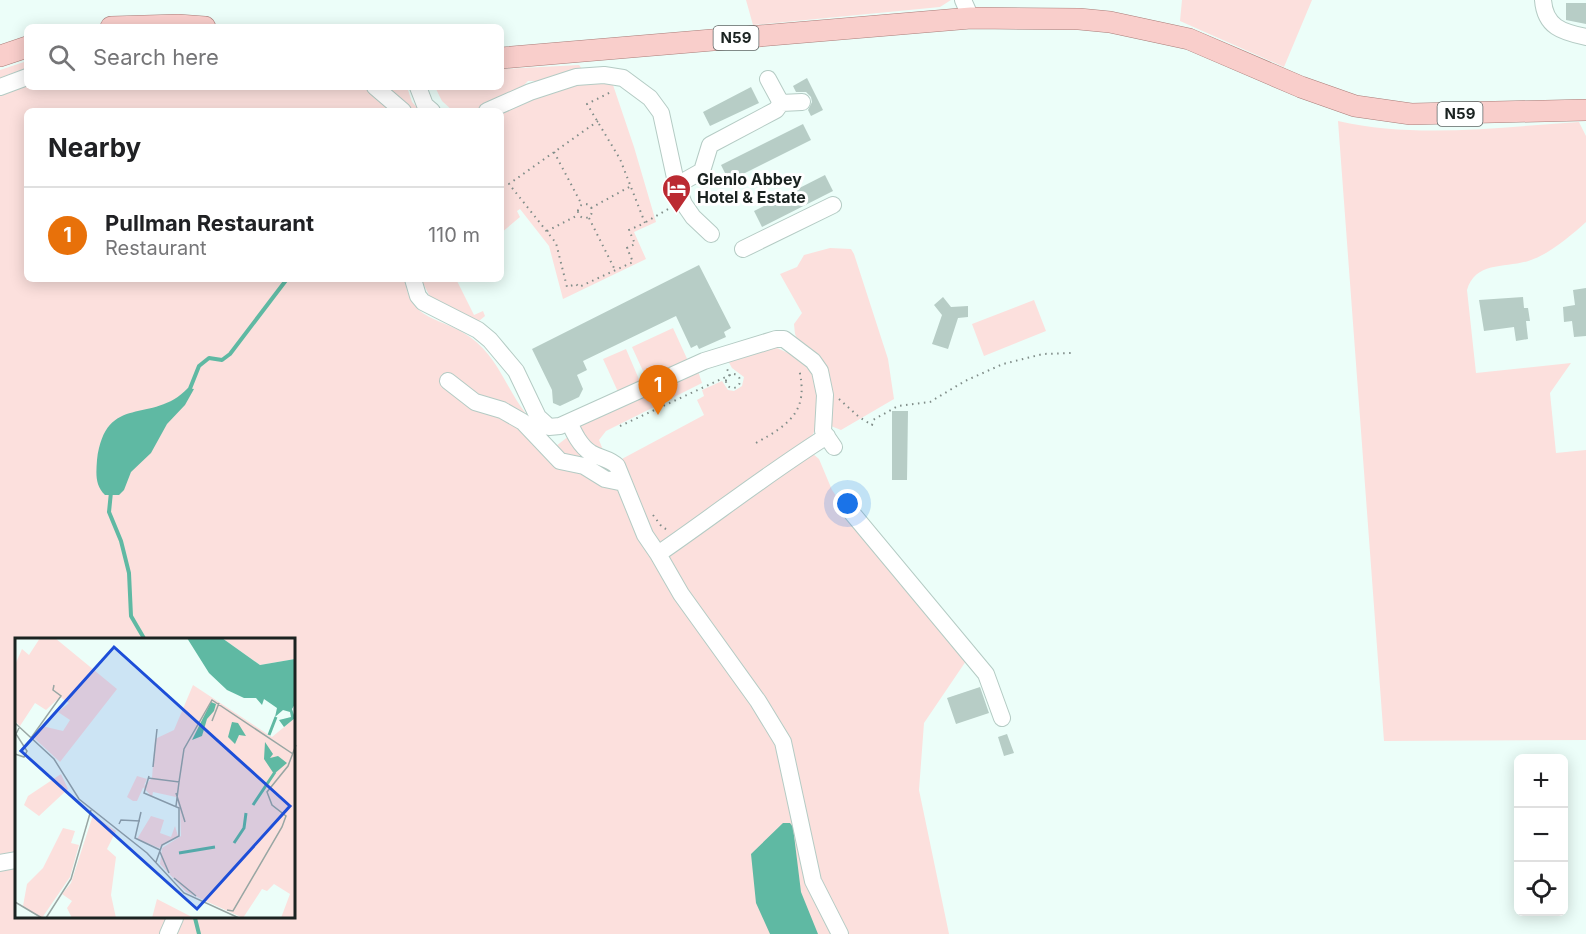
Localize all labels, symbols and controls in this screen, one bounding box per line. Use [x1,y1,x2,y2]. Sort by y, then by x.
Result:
search box [24,24,504,90]
road number: N59 [714,26,758,50]
icon: search [45,41,78,74]
text: Search here [93,44,219,70]
road number: N59 [1438,102,1482,126]
text: Nearby [48,132,141,163]
place label: Glenlo Abbey Hotel & Estate [697,169,806,207]
hotel icon: Glenlo Abbey Hotel & Estate [660,172,692,214]
text: Pullman Restaurant [105,210,314,236]
text: 1 [63,223,72,247]
text: 110 m [428,223,480,247]
text: Restaurant [105,236,207,260]
pin: 1 [638,366,678,415]
your location [833,489,862,518]
inset map [15,638,296,919]
map controls [1514,754,1568,916]
button: + [1514,754,1568,808]
button: − [1514,808,1568,862]
button: locate [1514,862,1568,916]

